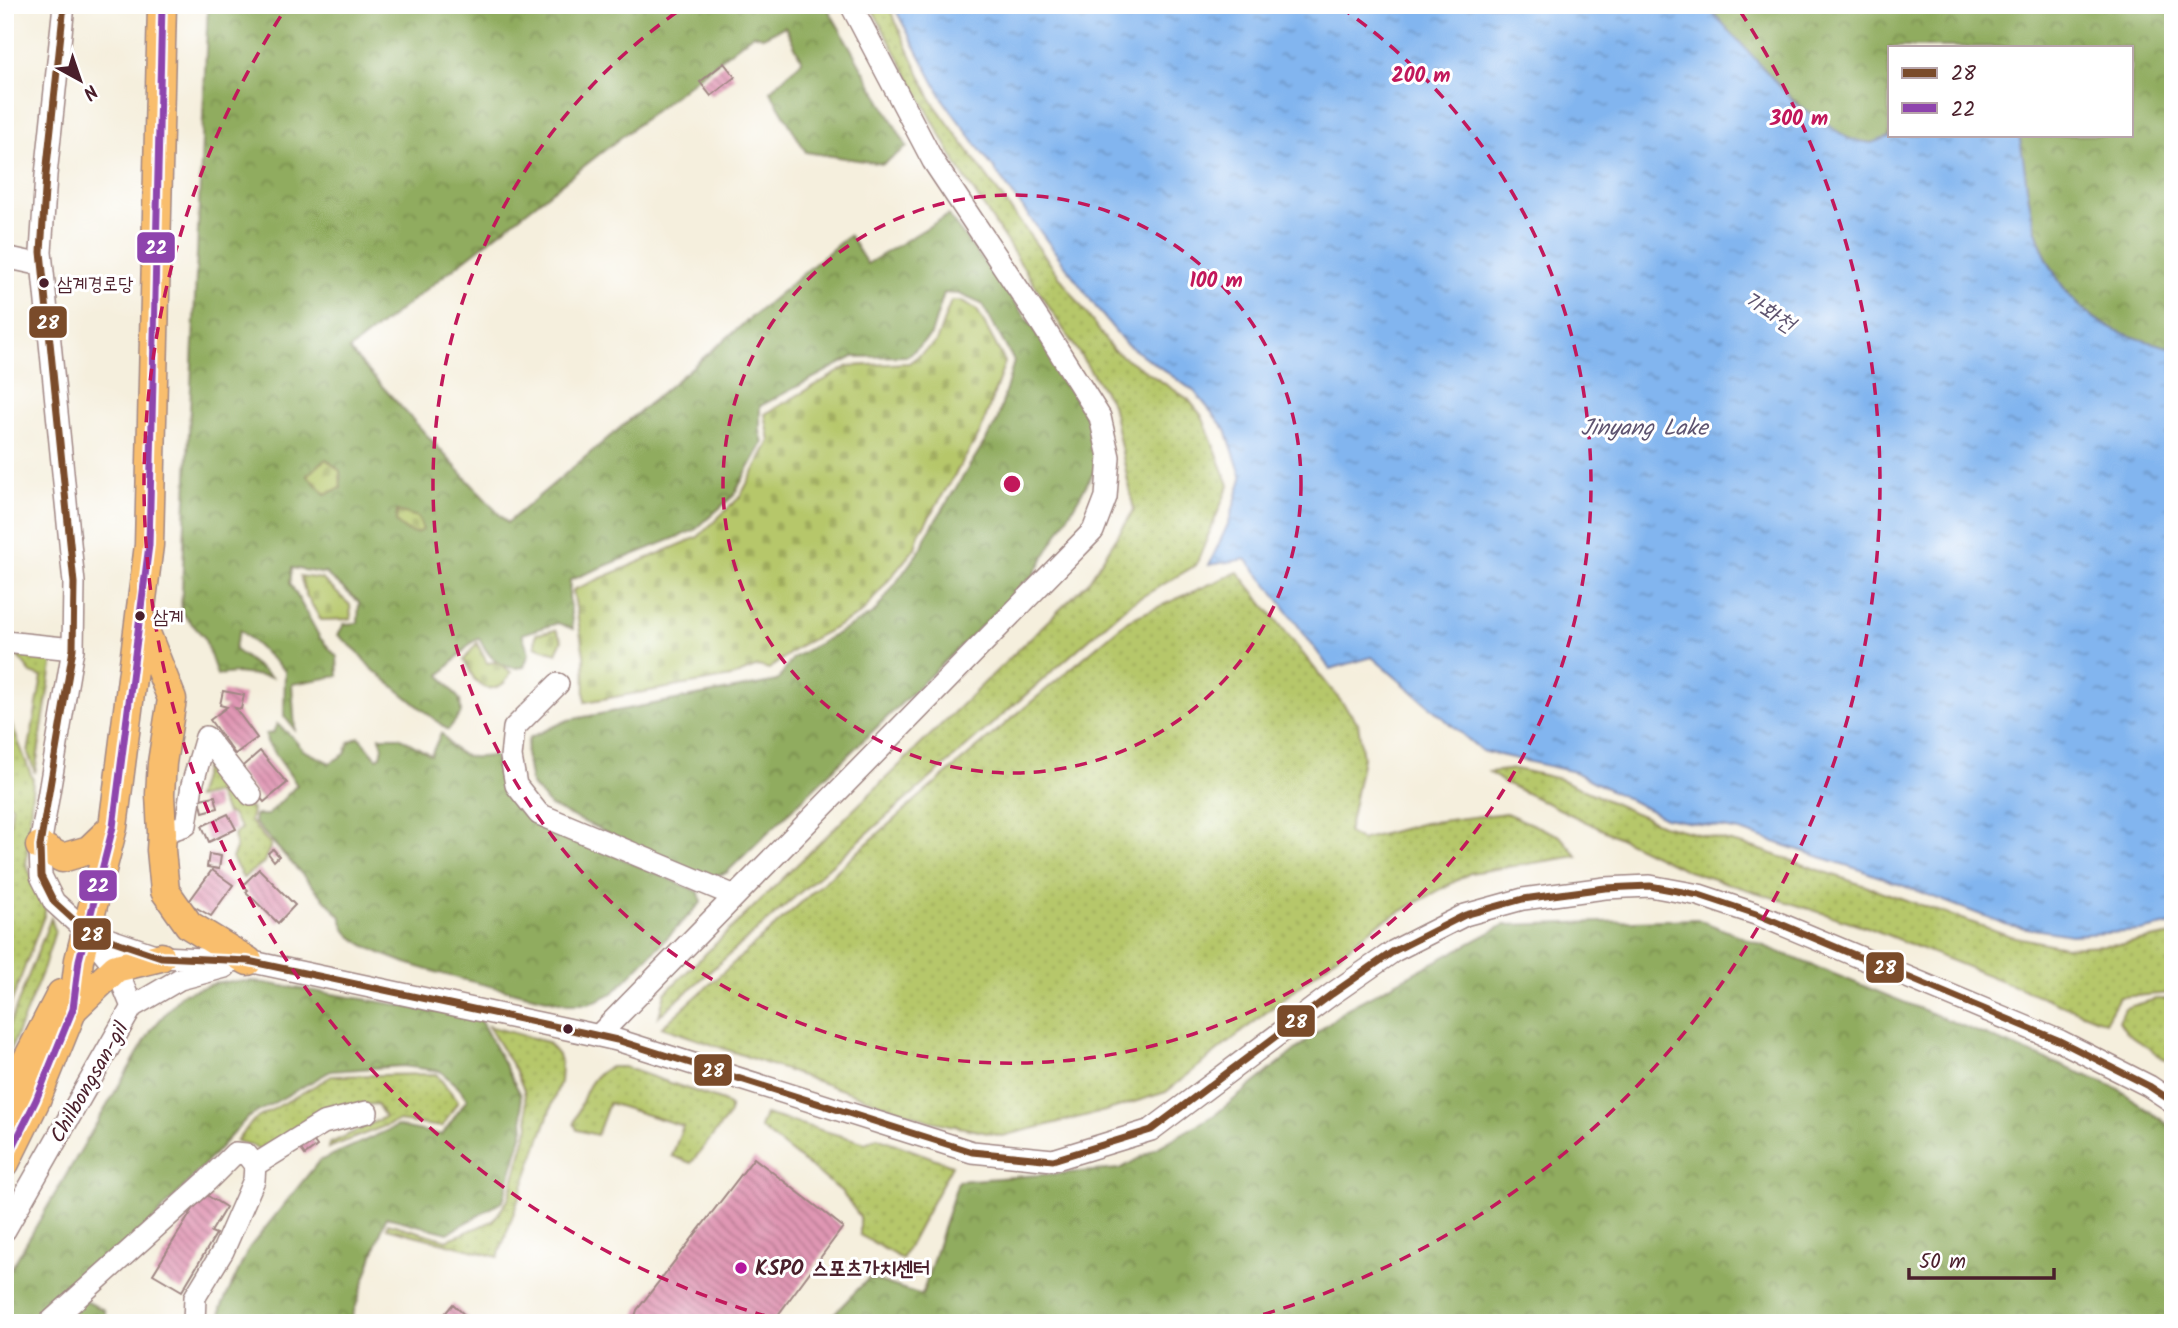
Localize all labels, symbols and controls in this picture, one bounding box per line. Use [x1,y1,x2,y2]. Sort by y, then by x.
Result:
north arrow [46,46,116,116]
legend [1888,46,2132,136]
text: 28 [1951,58,1976,91]
text: 200 m [1391,60,1451,93]
text: N [75,76,104,107]
text: 22 [1951,94,1975,127]
text: 300 m [1769,103,1828,136]
line badge: 22 [136,231,176,264]
text: 22 [145,234,167,264]
text: 100 m [1189,265,1243,298]
place label: 삼계경로당 [57,270,133,300]
marker: 삼계경로당 [37,276,51,290]
water label: 가화천 [1736,283,1804,344]
line badge: 28 [28,305,68,339]
text: 28 [37,309,60,339]
water label: Jinyang Lake [1581,411,1710,447]
centre of rings [1000,472,1024,496]
place label: 삼계 [153,603,184,633]
marker: 삼계 [133,609,147,623]
line badge: 22 [78,869,118,902]
text: 22 [87,872,109,902]
line badge: 28 [72,917,112,951]
text: 28 [81,921,104,951]
line badge: 28 [1865,951,1905,984]
text: 28 [1874,954,1897,984]
line badge: 28 [1276,1004,1316,1038]
text: 28 [1285,1008,1308,1038]
street label: Chilbongsan-gil [42,1016,138,1150]
unlabelled marker [561,1022,575,1036]
line badge: 28 [693,1053,733,1087]
text: 28 [702,1057,725,1087]
scale bar [1909,1237,2054,1281]
text: 50 m [1919,1246,1966,1279]
place label: KSPO 스포츠가치센터 [755,1253,930,1286]
marker: KSPO 스포츠가치센터 [733,1260,749,1276]

